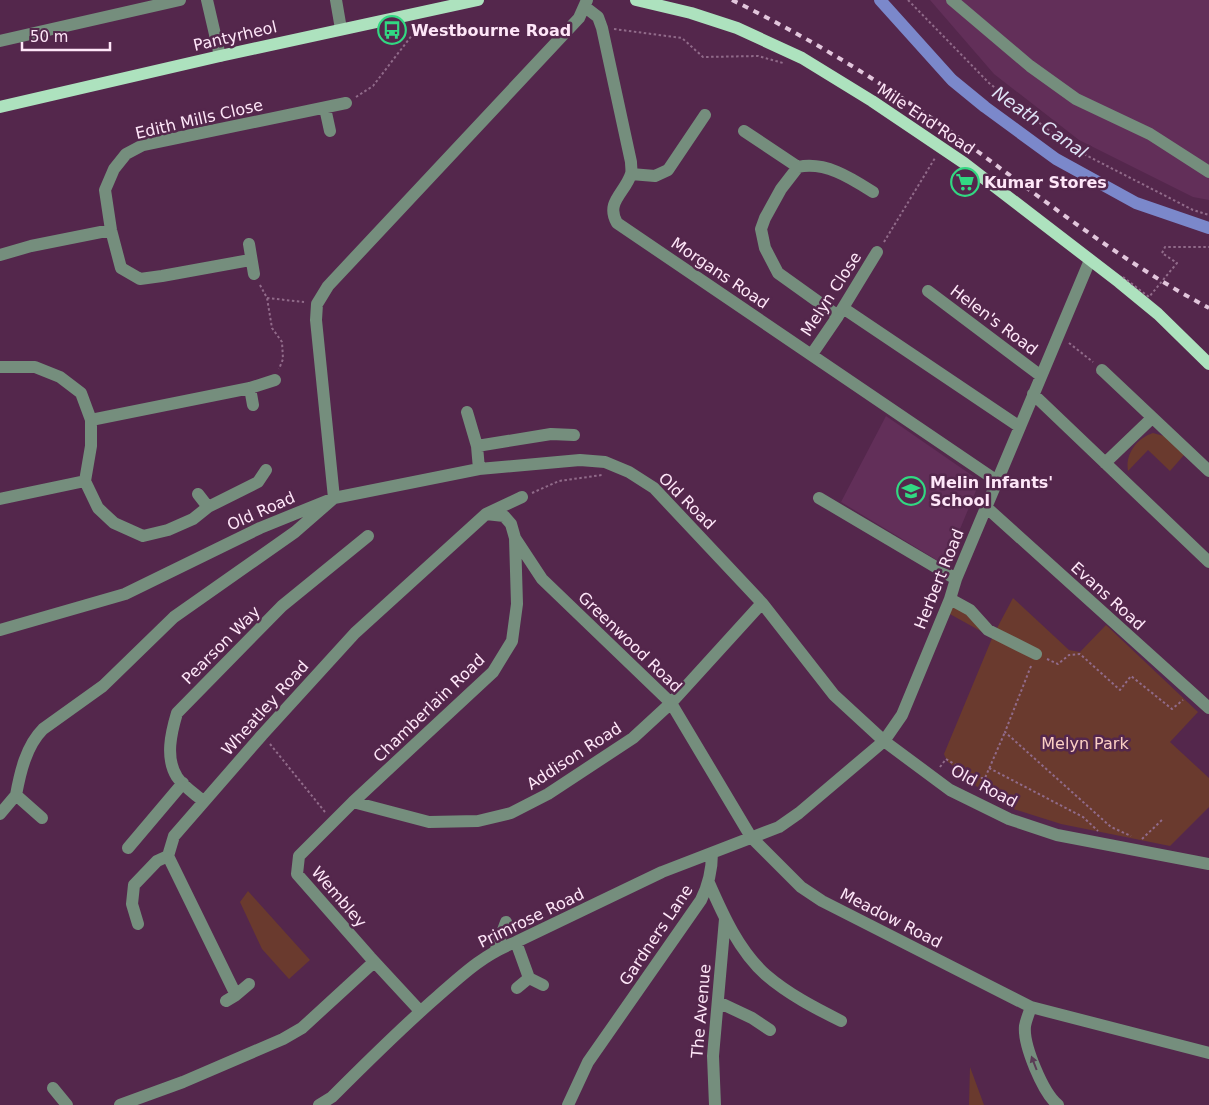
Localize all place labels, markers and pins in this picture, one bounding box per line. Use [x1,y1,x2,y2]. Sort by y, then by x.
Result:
bus stop icon: Westbourne Road [377,15,407,45]
place label: Westbourne Road [411,21,571,40]
supermarket icon: Kumar Stores [950,167,980,197]
place label: Kumar Stores [984,173,1107,192]
place label: Melin Infants' School [930,473,1053,510]
school or university icon: Melin Infants' School [896,476,926,506]

